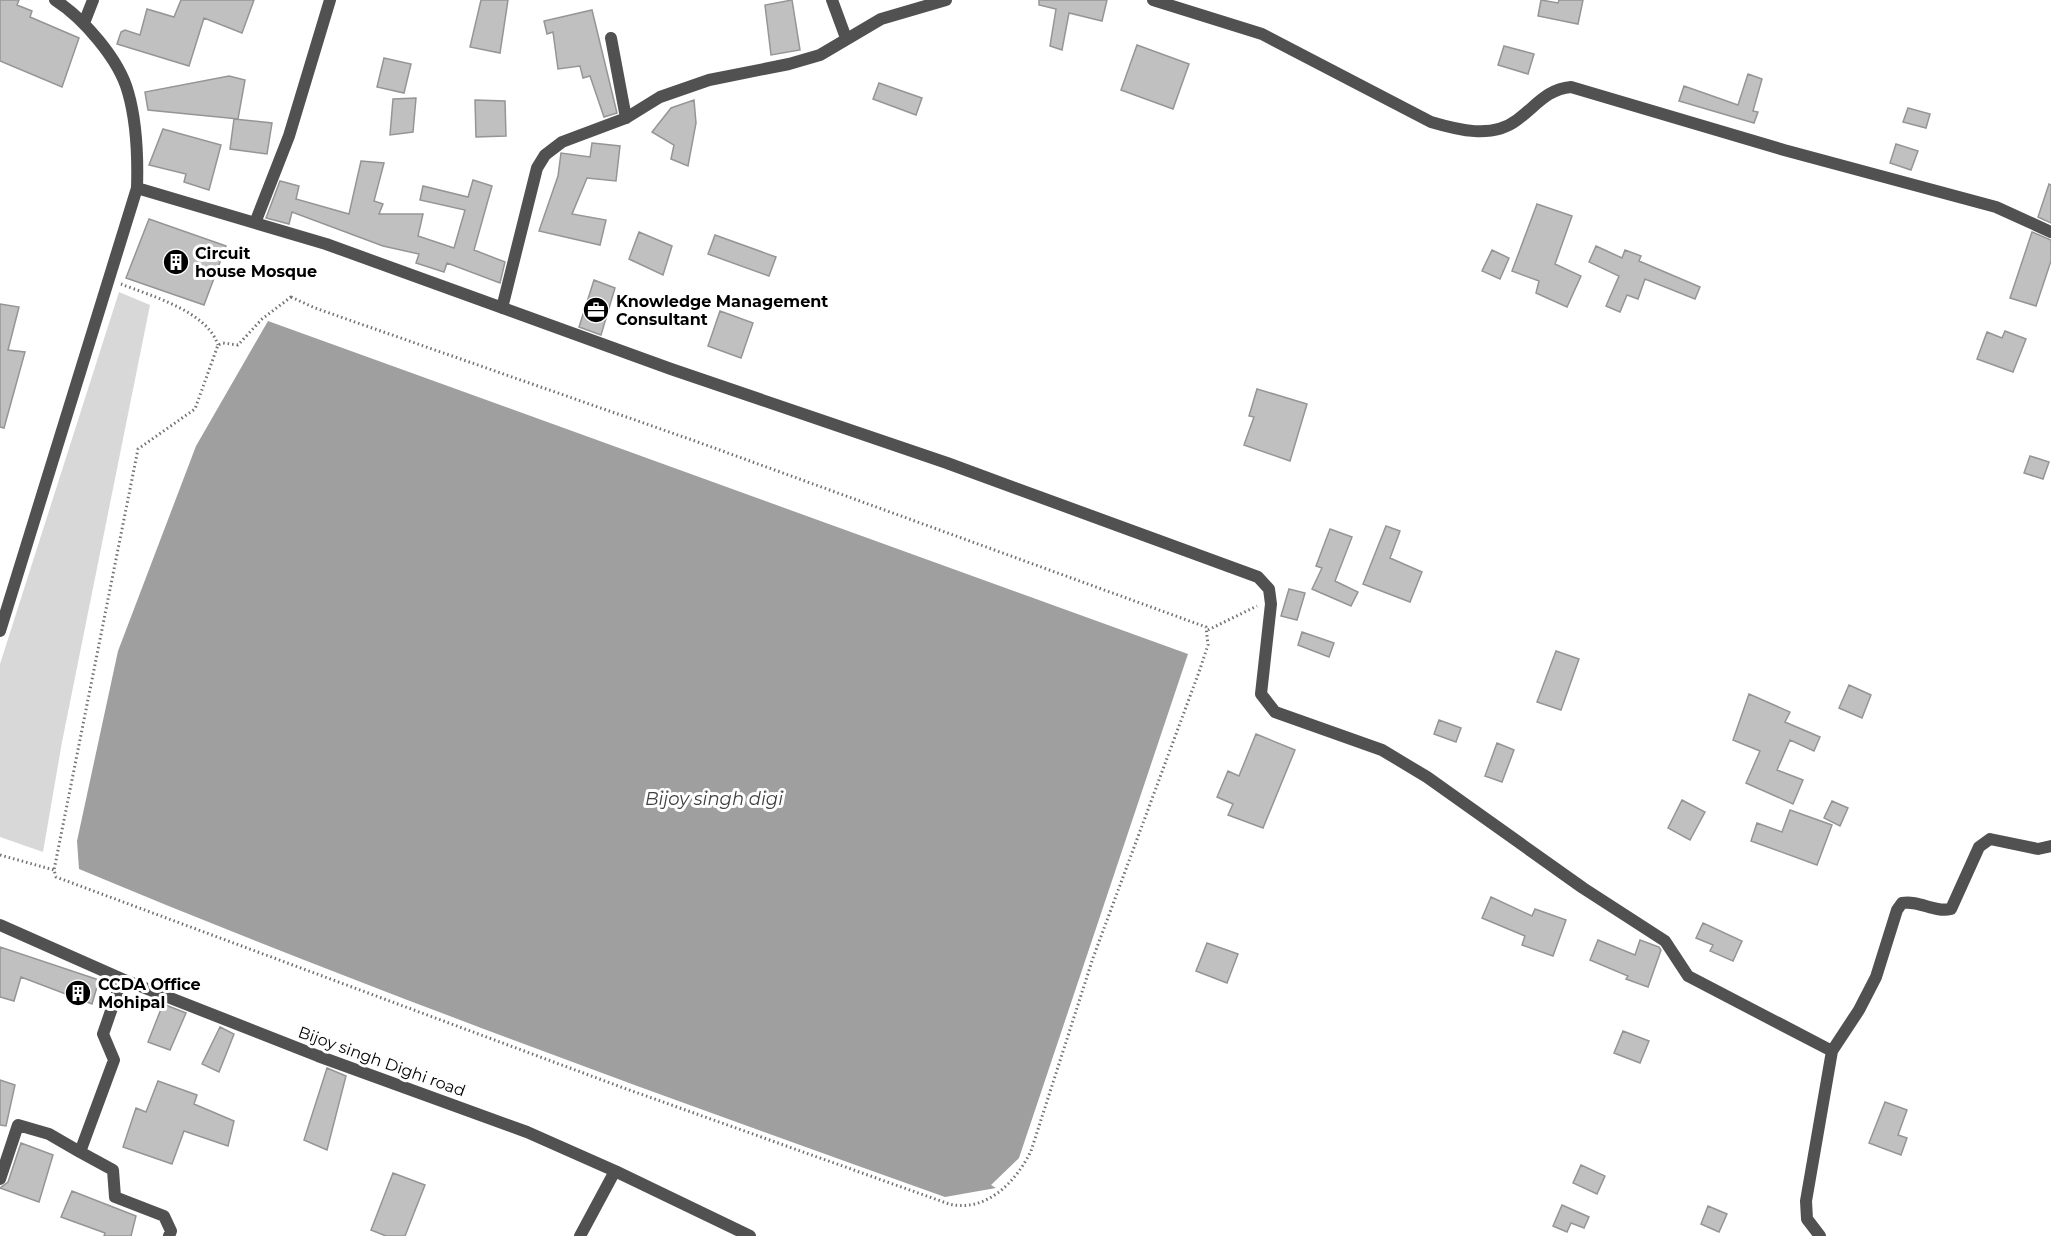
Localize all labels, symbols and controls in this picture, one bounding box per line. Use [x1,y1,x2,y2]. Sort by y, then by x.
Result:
place label: Circuit house Mosque [195,244,317,281]
building icon: Circuit house Mosque [161,247,191,277]
place label: Knowledge Management Consultant [616,292,828,329]
office icon: Knowledge Management Consultant [581,295,611,325]
water label: Bijoy singh digi [645,788,783,810]
place label: CCDA Office Mohipal [98,975,201,1012]
building icon: CCDA Office Mohipal [63,978,93,1008]
street label: Bijoy singh Dighi road [296,1022,468,1101]

